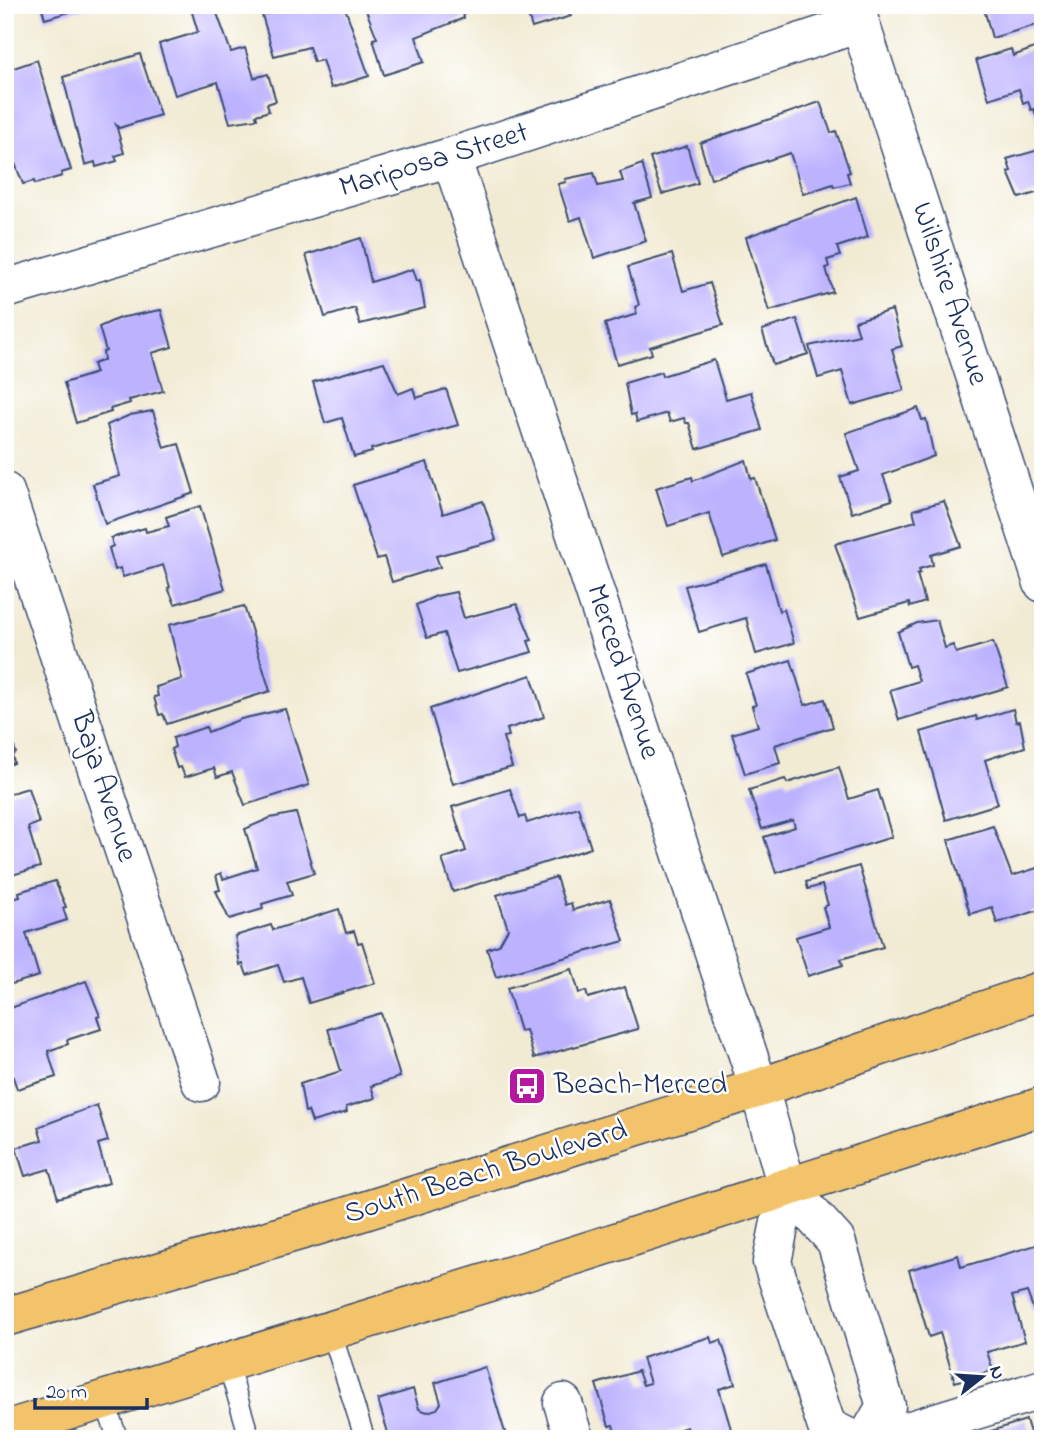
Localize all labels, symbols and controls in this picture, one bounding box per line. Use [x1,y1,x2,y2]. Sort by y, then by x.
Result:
street label: Mariposa Street [334,111,534,211]
street label: Wilshire Avenue [899,197,999,392]
street label: Merced Avenue [573,579,671,766]
street label: Baja Avenue [58,705,148,868]
place label: Beach-Merced [553,1064,727,1108]
bus stop icon: Beach-Merced [506,1065,548,1107]
street label: South Beach Boulevard [339,1109,633,1237]
north arrow [946,1342,1016,1412]
text: N [981,1363,1011,1383]
scale bar [35,1367,147,1411]
text: 20 m [46,1378,87,1408]

